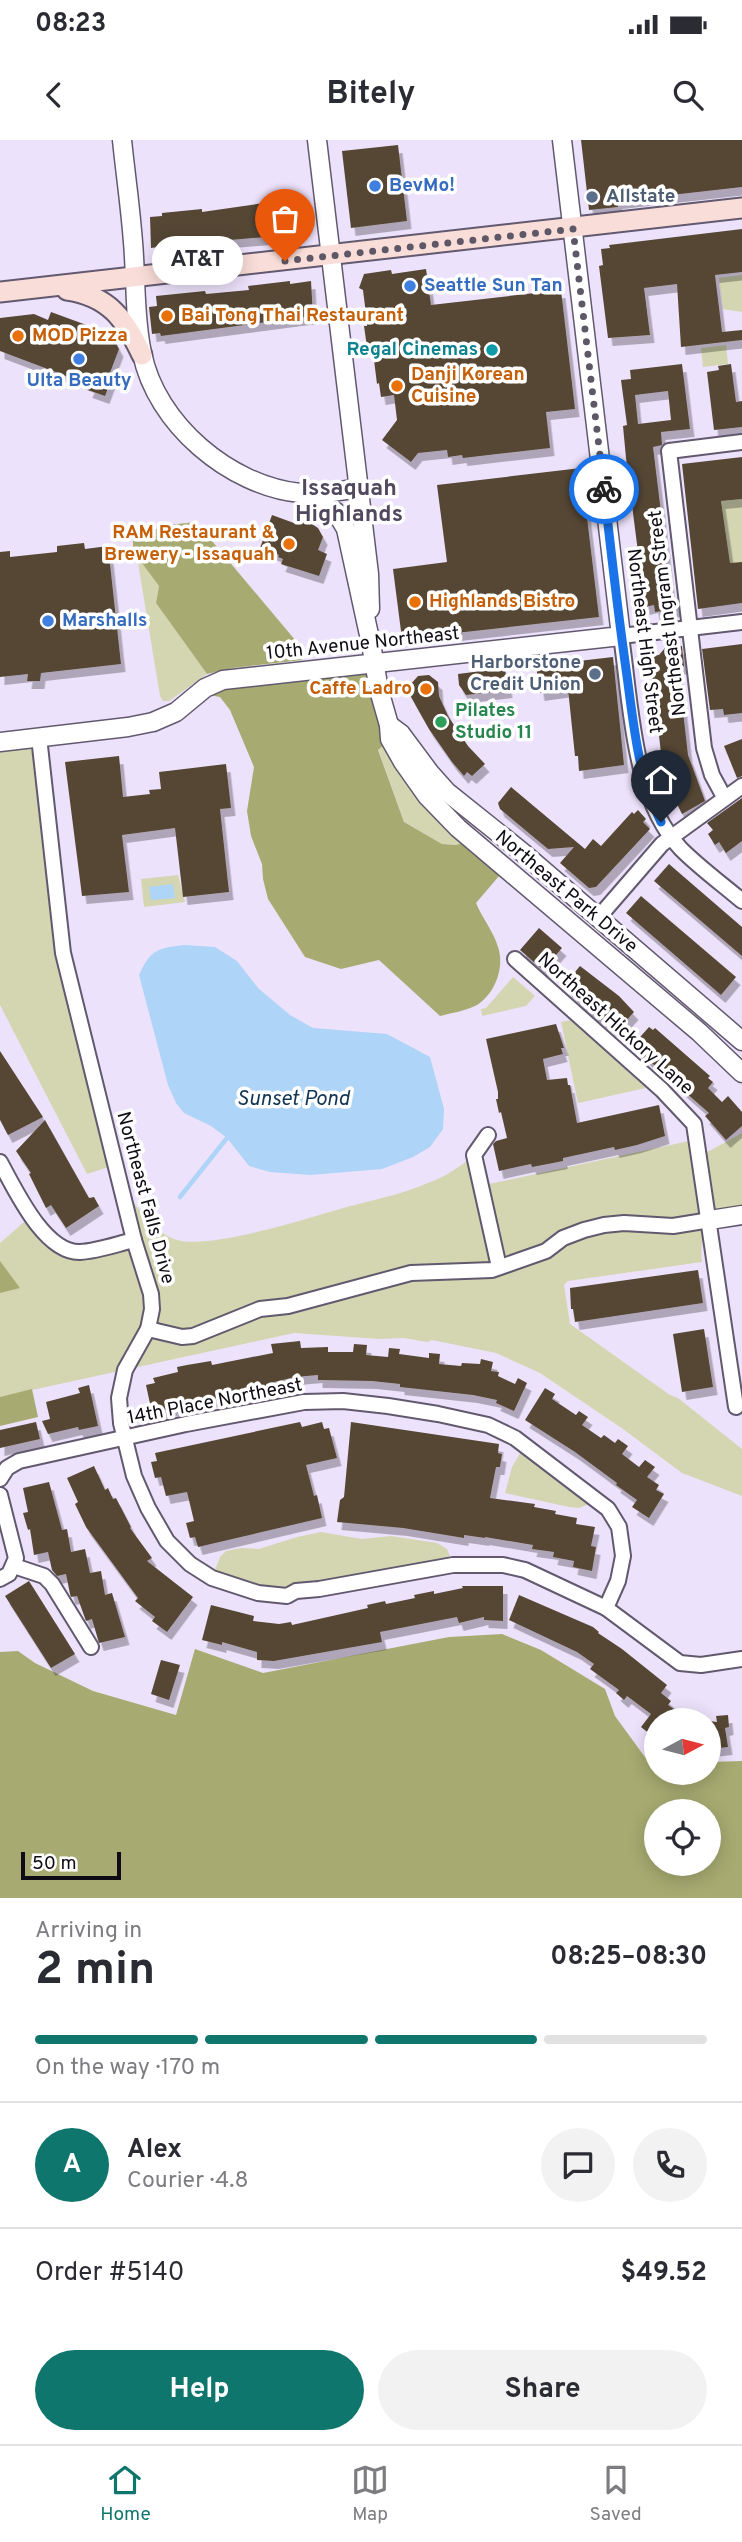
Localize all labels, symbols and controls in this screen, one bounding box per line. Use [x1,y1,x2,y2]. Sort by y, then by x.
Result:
text: 08:23 [35,8,106,41]
text: Bitely [327,75,415,115]
icon: back [35,76,73,114]
icon: search [669,76,707,114]
place label: BevMo! [389,174,455,198]
marker: BevMo! [367,178,383,194]
place label: Allstate [606,185,675,209]
pin [255,189,315,261]
marker: Allstate [584,189,600,205]
icon: bag [266,200,304,238]
callout: AT&T [152,236,243,286]
text: AT&T [170,246,225,275]
place label: Seattle Sun Tan [424,274,563,298]
marker: Seattle Sun Tan [402,278,418,294]
place label: Bai Tong Thai Restaurant [181,304,404,328]
marker: Bai Tong Thai Restaurant [159,308,175,324]
place label: MOD Pizza [32,324,128,348]
marker: MOD Pizza [10,328,26,344]
place label: Regal Cinemas [347,338,478,362]
marker: Regal Cinemas [484,342,500,358]
marker: Ulta Beauty [71,351,87,367]
place label: Danji Korean Cuisine [411,363,525,409]
place label: Ulta Beauty [26,369,132,393]
marker: Danji Korean Cuisine [389,378,405,394]
courier [569,454,639,524]
icon: bike [585,470,623,508]
district label: Issaquah Highlands [295,475,403,530]
street label: Northeast Ingram Street [643,509,693,717]
place label: RAM Restaurant & Brewery - Issaquah [104,521,275,567]
marker: RAM Restaurant & Brewery - Issaquah [281,536,297,552]
street label: Northeast High Street [621,547,667,735]
place label: Highlands Bistro [429,590,575,614]
marker: Highlands Bistro [407,594,423,610]
place label: Marshalls [62,609,147,633]
marker: Marshalls [40,613,56,629]
street label: 10th Avenue Northeast [265,622,461,666]
place label: Harborstone Credit Union [470,651,581,697]
marker: Harborstone Credit Union [587,666,603,682]
place label: Caffe Ladro [309,677,412,701]
marker: Caffe Ladro [418,681,434,697]
place label: Pilates Studio 11 [455,699,532,745]
marker: Pilates Studio 11 [433,714,449,730]
pin [631,750,691,822]
icon: home [642,761,680,799]
street label: Northeast Park Drive [490,825,642,959]
street label: Northeast Hickory Lane [532,948,698,1100]
water label: Sunset Pond [237,1086,351,1113]
street label: Northeast Falls Drive [110,1109,180,1287]
street label: 14th Place Northeast [126,1373,304,1431]
north arrow [644,1708,721,1785]
map controls [644,1708,721,1876]
button: locate [644,1799,721,1876]
scale bar [21,1849,121,1881]
text: 50 m [32,1852,77,1876]
text: Arriving in [35,1917,142,1946]
text: 08:25–08:30 [550,1941,707,1974]
text: 2 min [35,1942,155,2001]
text: On the way · 170 m [35,2054,220,2083]
button: chat [541,2128,615,2202]
button: phone [633,2128,707,2202]
text: Alex [127,2134,182,2167]
text: A [63,2149,81,2182]
text: Courier · 4.8 [127,2167,248,2196]
text: Order #5140 [35,2257,185,2290]
text: $49.52 [620,2257,707,2290]
button: Help [35,2350,364,2430]
button: Share [378,2350,707,2430]
tab: Home [100,2461,151,2527]
tab: Map [351,2461,389,2527]
tab: Saved [590,2461,642,2527]

